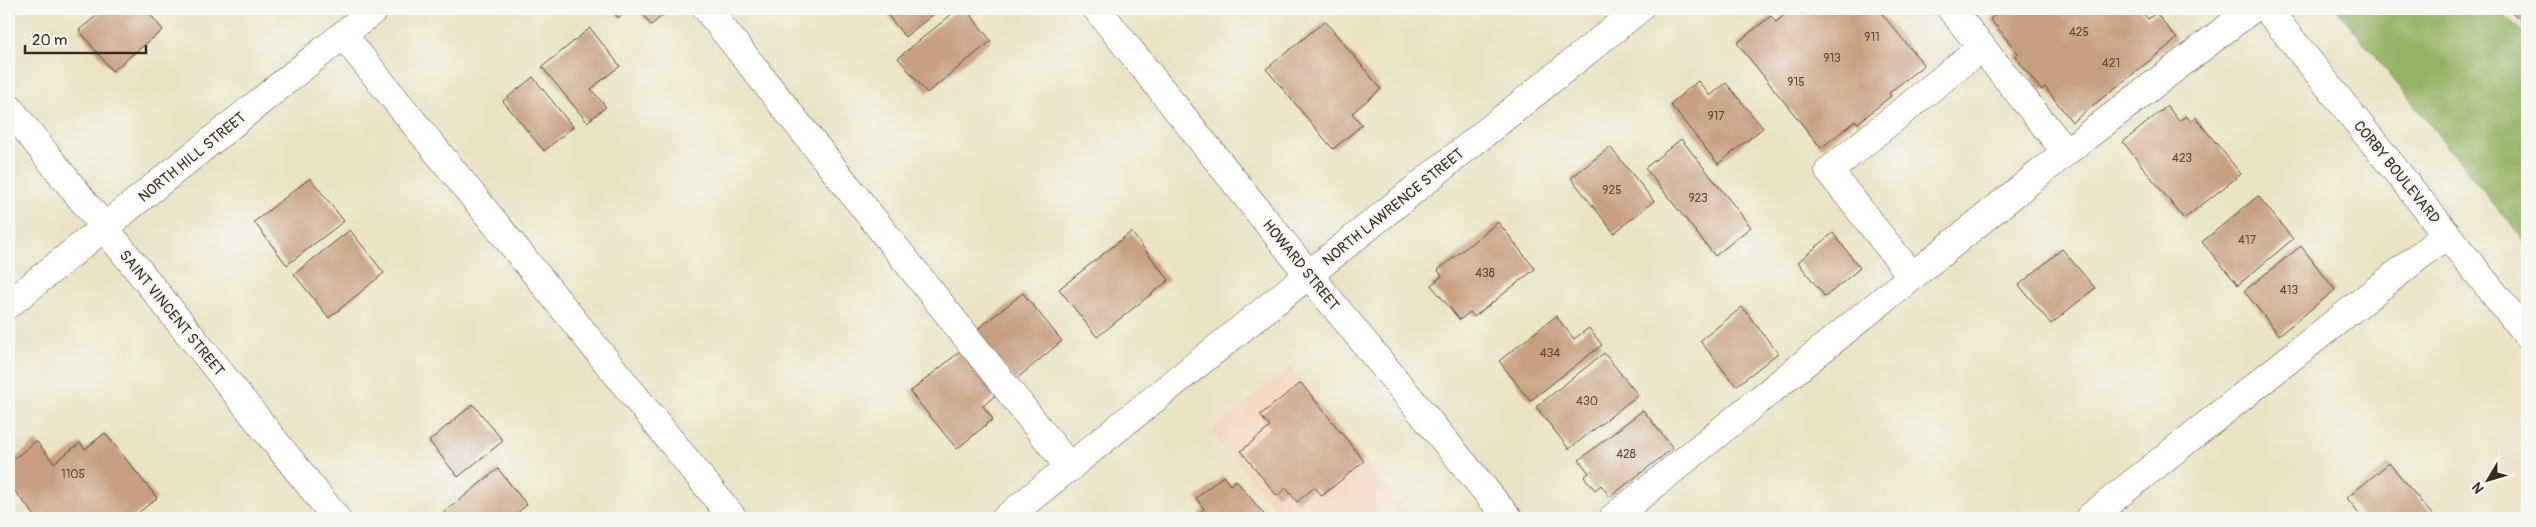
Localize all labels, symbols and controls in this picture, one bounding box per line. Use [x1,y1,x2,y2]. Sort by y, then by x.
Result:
scale bar [25,22,146,54]
house number: 425 [2069,25,2089,40]
house number: 911 [1864,30,1880,45]
text: 20 m [32,31,67,50]
house number: 913 [1823,51,1841,66]
house number: 421 [2102,56,2120,71]
house number: 915 [1787,75,1805,90]
street label: NORTH HILL STREET [135,108,250,207]
house number: 917 [1707,109,1725,124]
street label: CORBY BOULEVARD [2349,117,2444,228]
street label: NORTH LAWRENCE STREET [1319,144,1468,270]
house number: 423 [2172,151,2192,166]
house number: 925 [1602,183,1622,198]
house number: 923 [1688,191,1708,206]
street label: HOWARD STREET [1258,216,1343,315]
house number: 417 [2238,233,2257,248]
street label: SAINT VINCENT STREET [115,247,228,380]
house number: 438 [1475,266,1495,281]
house number: 413 [2280,283,2298,298]
house number: 434 [1540,346,1560,361]
house number: 430 [1576,394,1598,409]
house number: 428 [1616,447,1636,462]
north arrow [2464,454,2514,504]
house number: 1105 [61,467,85,482]
text: N [2469,479,2488,497]

